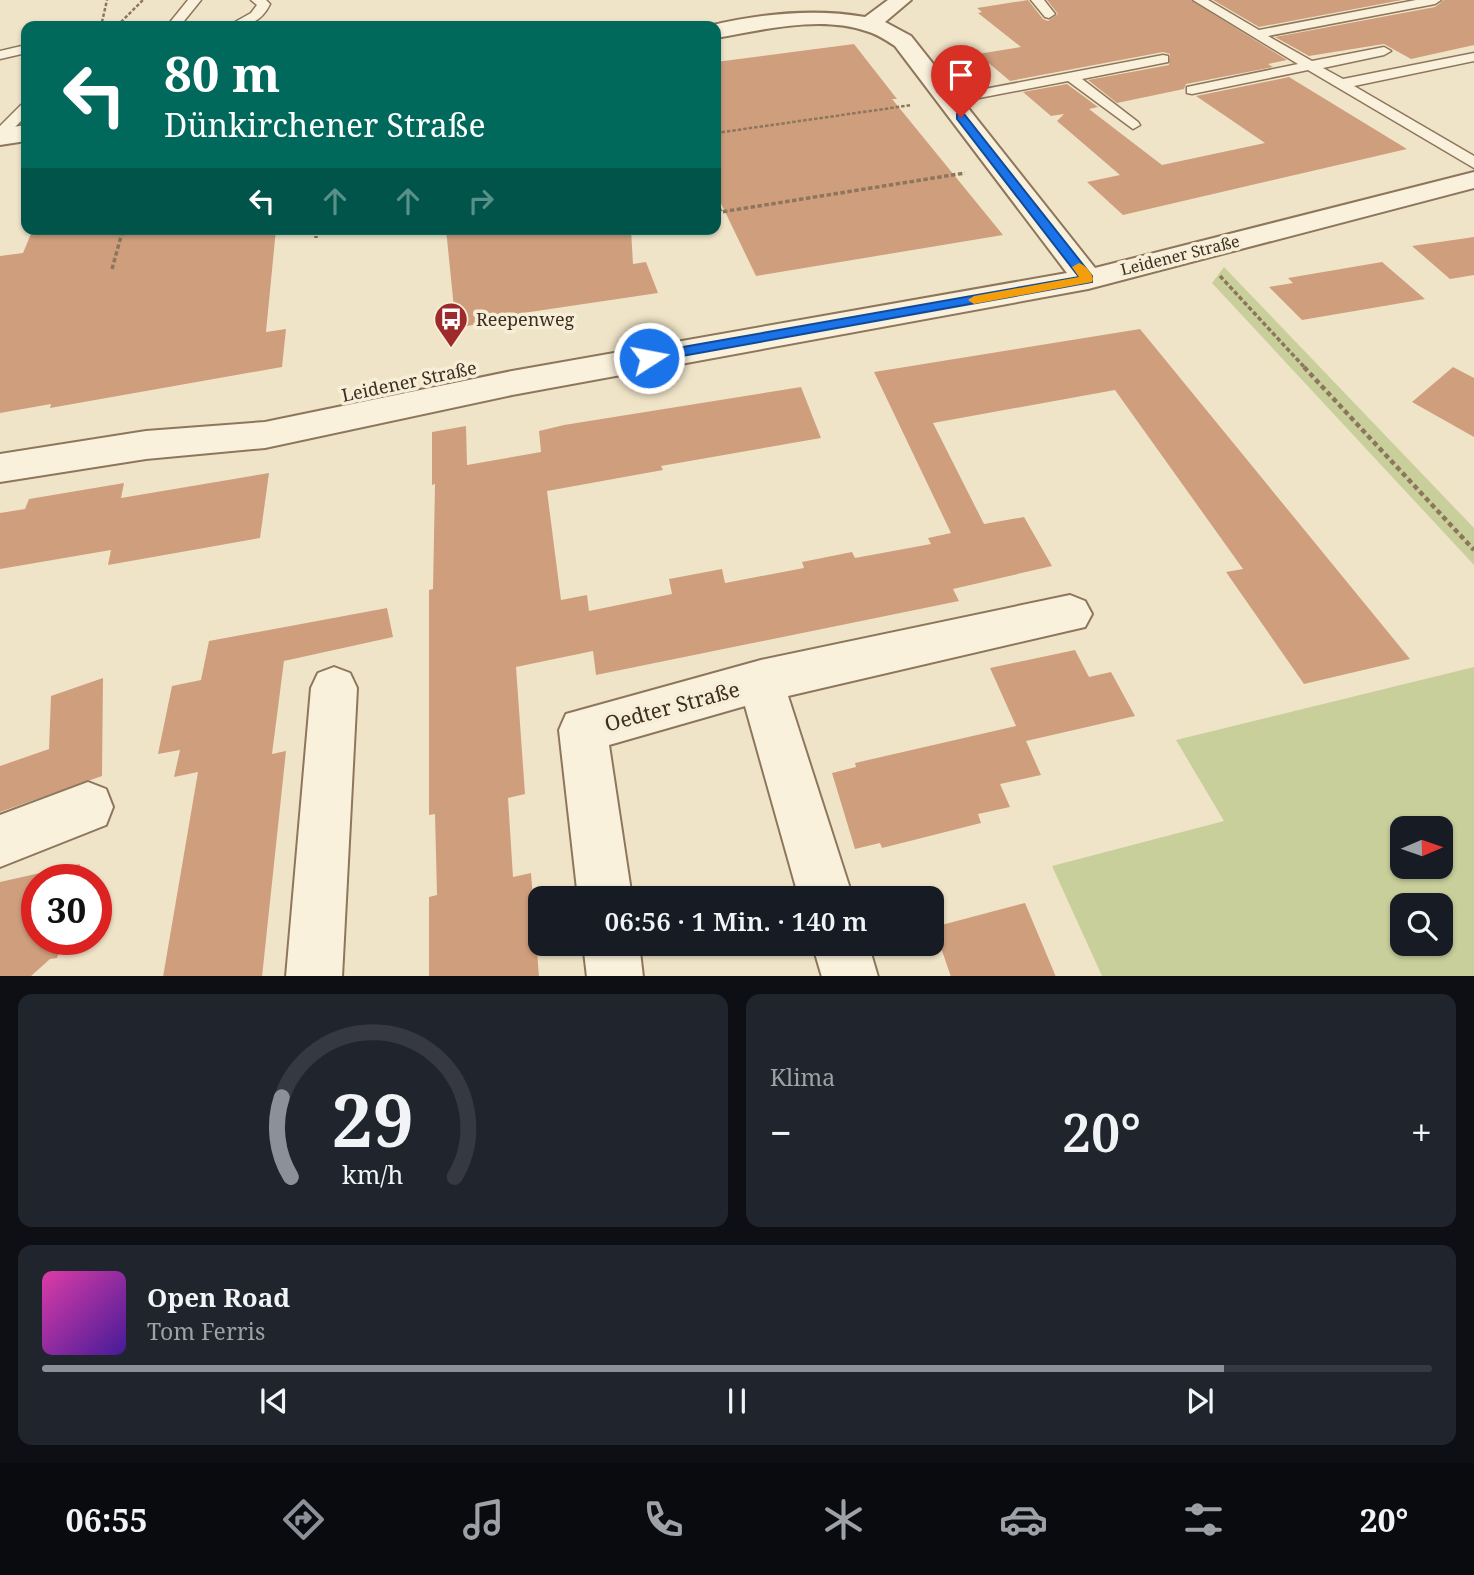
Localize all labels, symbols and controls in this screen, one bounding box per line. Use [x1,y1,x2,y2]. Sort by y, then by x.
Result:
text: 80 m [164,40,280,106]
pin [931,45,991,117]
icon: left [49,49,140,140]
icon: arrive [942,56,980,94]
text: Dünkirchener Straße [164,103,486,146]
icon: left [243,182,281,220]
icon: ahead [316,182,354,220]
icon: ahead [389,182,427,220]
icon: right [462,182,500,220]
street label: Leidener Straße [1118,230,1242,280]
bus stop icon: Reepenweg [432,300,470,349]
place label: Reepenweg [476,307,575,331]
position arrow [612,321,686,395]
street label: Leidener Straße [339,355,479,407]
street label: Oedter Straße [601,675,743,737]
north arrow [1390,816,1452,878]
map controls [1390,816,1453,956]
speed limit sign: 30 [21,864,112,955]
button: search [1390,893,1453,956]
text: 06:56 · 1 Min. · 140 m [605,903,867,939]
text: Klima [770,1061,835,1093]
text: 29 [332,1069,414,1168]
text: 20° [1062,1096,1141,1167]
text: − [770,1106,792,1158]
text: + [1411,1106,1432,1158]
text: km/h [342,1156,404,1190]
text: Open Road [147,1279,290,1315]
text: Tom Ferris [147,1315,265,1347]
icon: previous [255,1382,293,1420]
icon: pause [718,1382,756,1420]
icon: next [1181,1382,1219,1420]
icon: directions [279,1495,328,1544]
icon: music [459,1495,508,1544]
icon: phone [639,1495,688,1544]
icon: climate [819,1495,868,1544]
icon: car [999,1495,1048,1544]
icon: filters [1179,1495,1228,1544]
text: 06:55 [66,1498,148,1541]
text: 20° [1359,1498,1408,1541]

